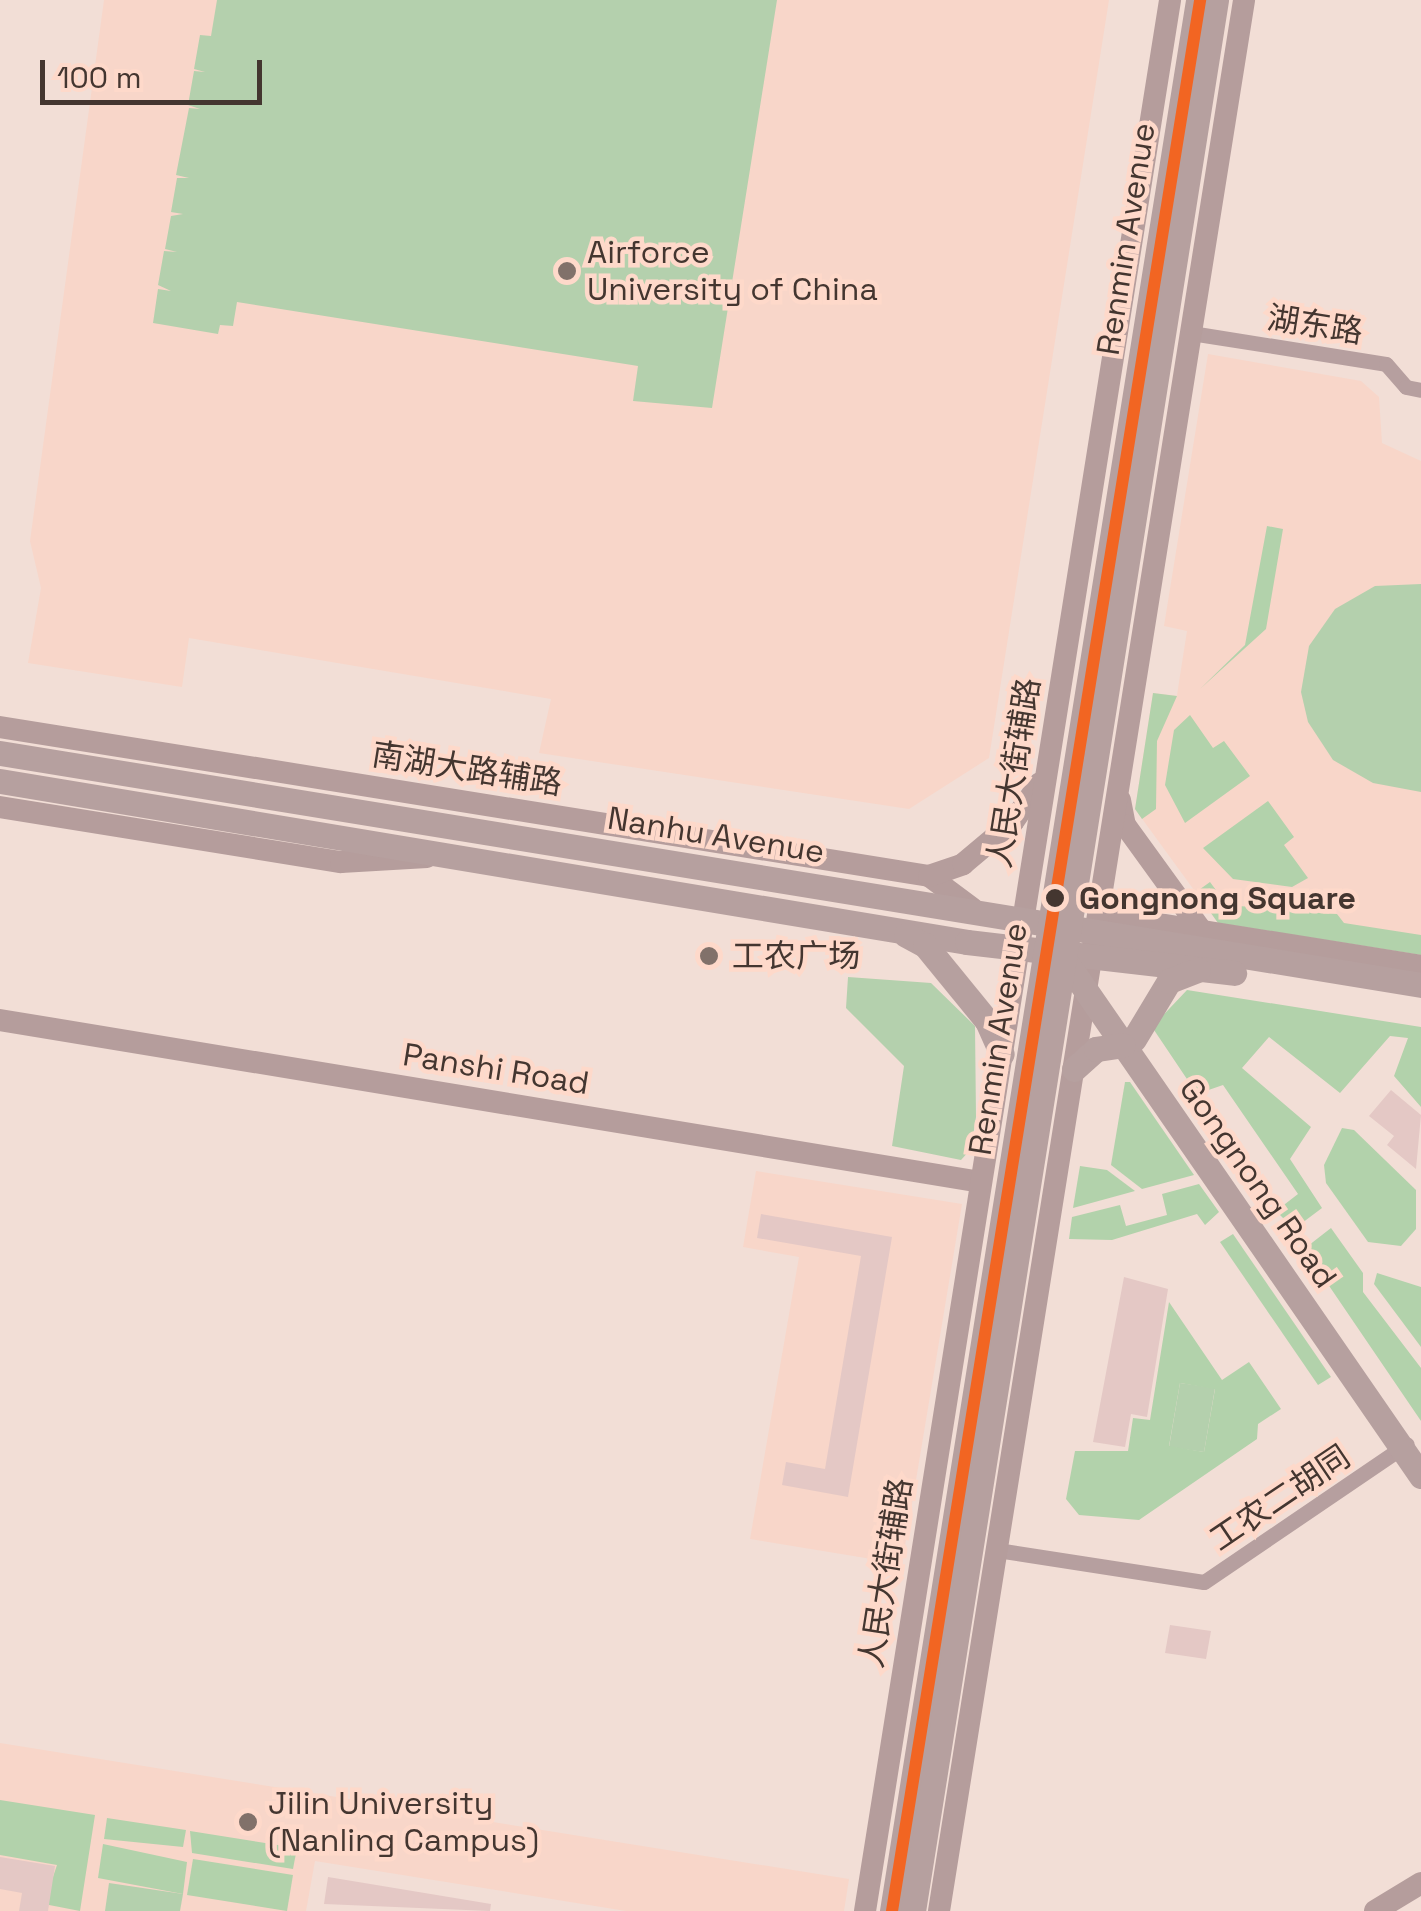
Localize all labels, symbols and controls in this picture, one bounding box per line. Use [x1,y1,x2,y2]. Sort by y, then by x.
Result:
scale bar [45,40,268,102]
text: 100 m [57,58,142,97]
street label: Renmin Avenue [1089,120,1163,358]
place label: Airforce University of China [587,234,878,309]
marker: Airforce University of China [556,260,578,282]
street label: 湖东路 [1265,299,1365,351]
street label: 人民大街辅路 [980,675,1048,871]
street label: 南湖大路辅路 [369,735,565,803]
street label: Nanhu Avenue [605,799,827,871]
place label: Gongnong Square [1079,879,1356,917]
marker: Gongnong Square [1040,883,1070,913]
street label: Renmin Avenue [961,920,1035,1158]
place label: 工农广场 [732,937,860,975]
marker: 工农广场 [696,943,722,969]
street label: Panshi Road [400,1035,592,1103]
street label: Gongnong Road [1171,1071,1345,1295]
street label: 工农二胡同 [1203,1437,1357,1559]
street label: 人民大街辅路 [852,1475,920,1671]
place label: Jilin University (Nanling Campus) [268,1785,539,1860]
marker: Jilin University (Nanling Campus) [237,1811,259,1833]

